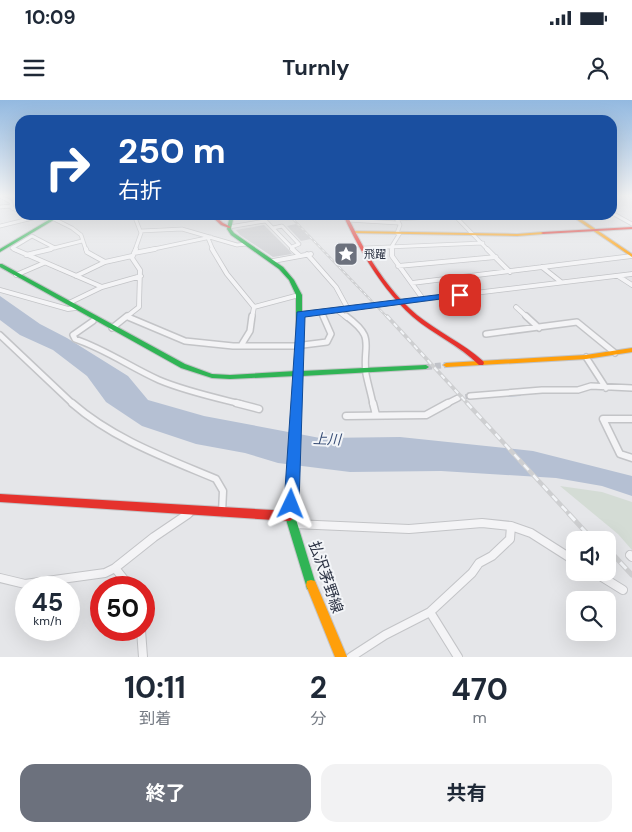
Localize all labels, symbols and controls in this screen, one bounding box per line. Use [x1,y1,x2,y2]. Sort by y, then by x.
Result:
text: 10:09 [25,5,76,30]
text: Turnly [282,53,350,82]
icon: menu [20,54,48,82]
icon: person [584,54,612,82]
text: 250 m [118,128,226,174]
icon: right [35,135,100,200]
text: 右折 [118,176,162,205]
place icon: 飛躍 [333,241,359,267]
place label: 飛躍 [364,247,386,261]
pin [439,274,481,316]
icon: arrive [446,281,474,309]
water label: 上川 [313,430,343,449]
position arrow [264,477,316,529]
map controls [566,531,616,641]
button: sound [566,531,616,581]
street label: 払沢茅野線 [304,538,348,616]
speed limit sign: 50 [90,576,155,641]
text: 45 [32,586,63,619]
button: search [566,591,616,641]
text: km/h [33,613,62,629]
text: 10:11 [124,668,186,707]
text: 2 [310,668,327,707]
text: 470 [451,670,508,709]
text: m [472,707,487,728]
text: 到着 [139,708,171,729]
text: 分 [310,708,326,729]
button: 終了 [20,764,311,822]
button: 共有 [321,764,612,822]

